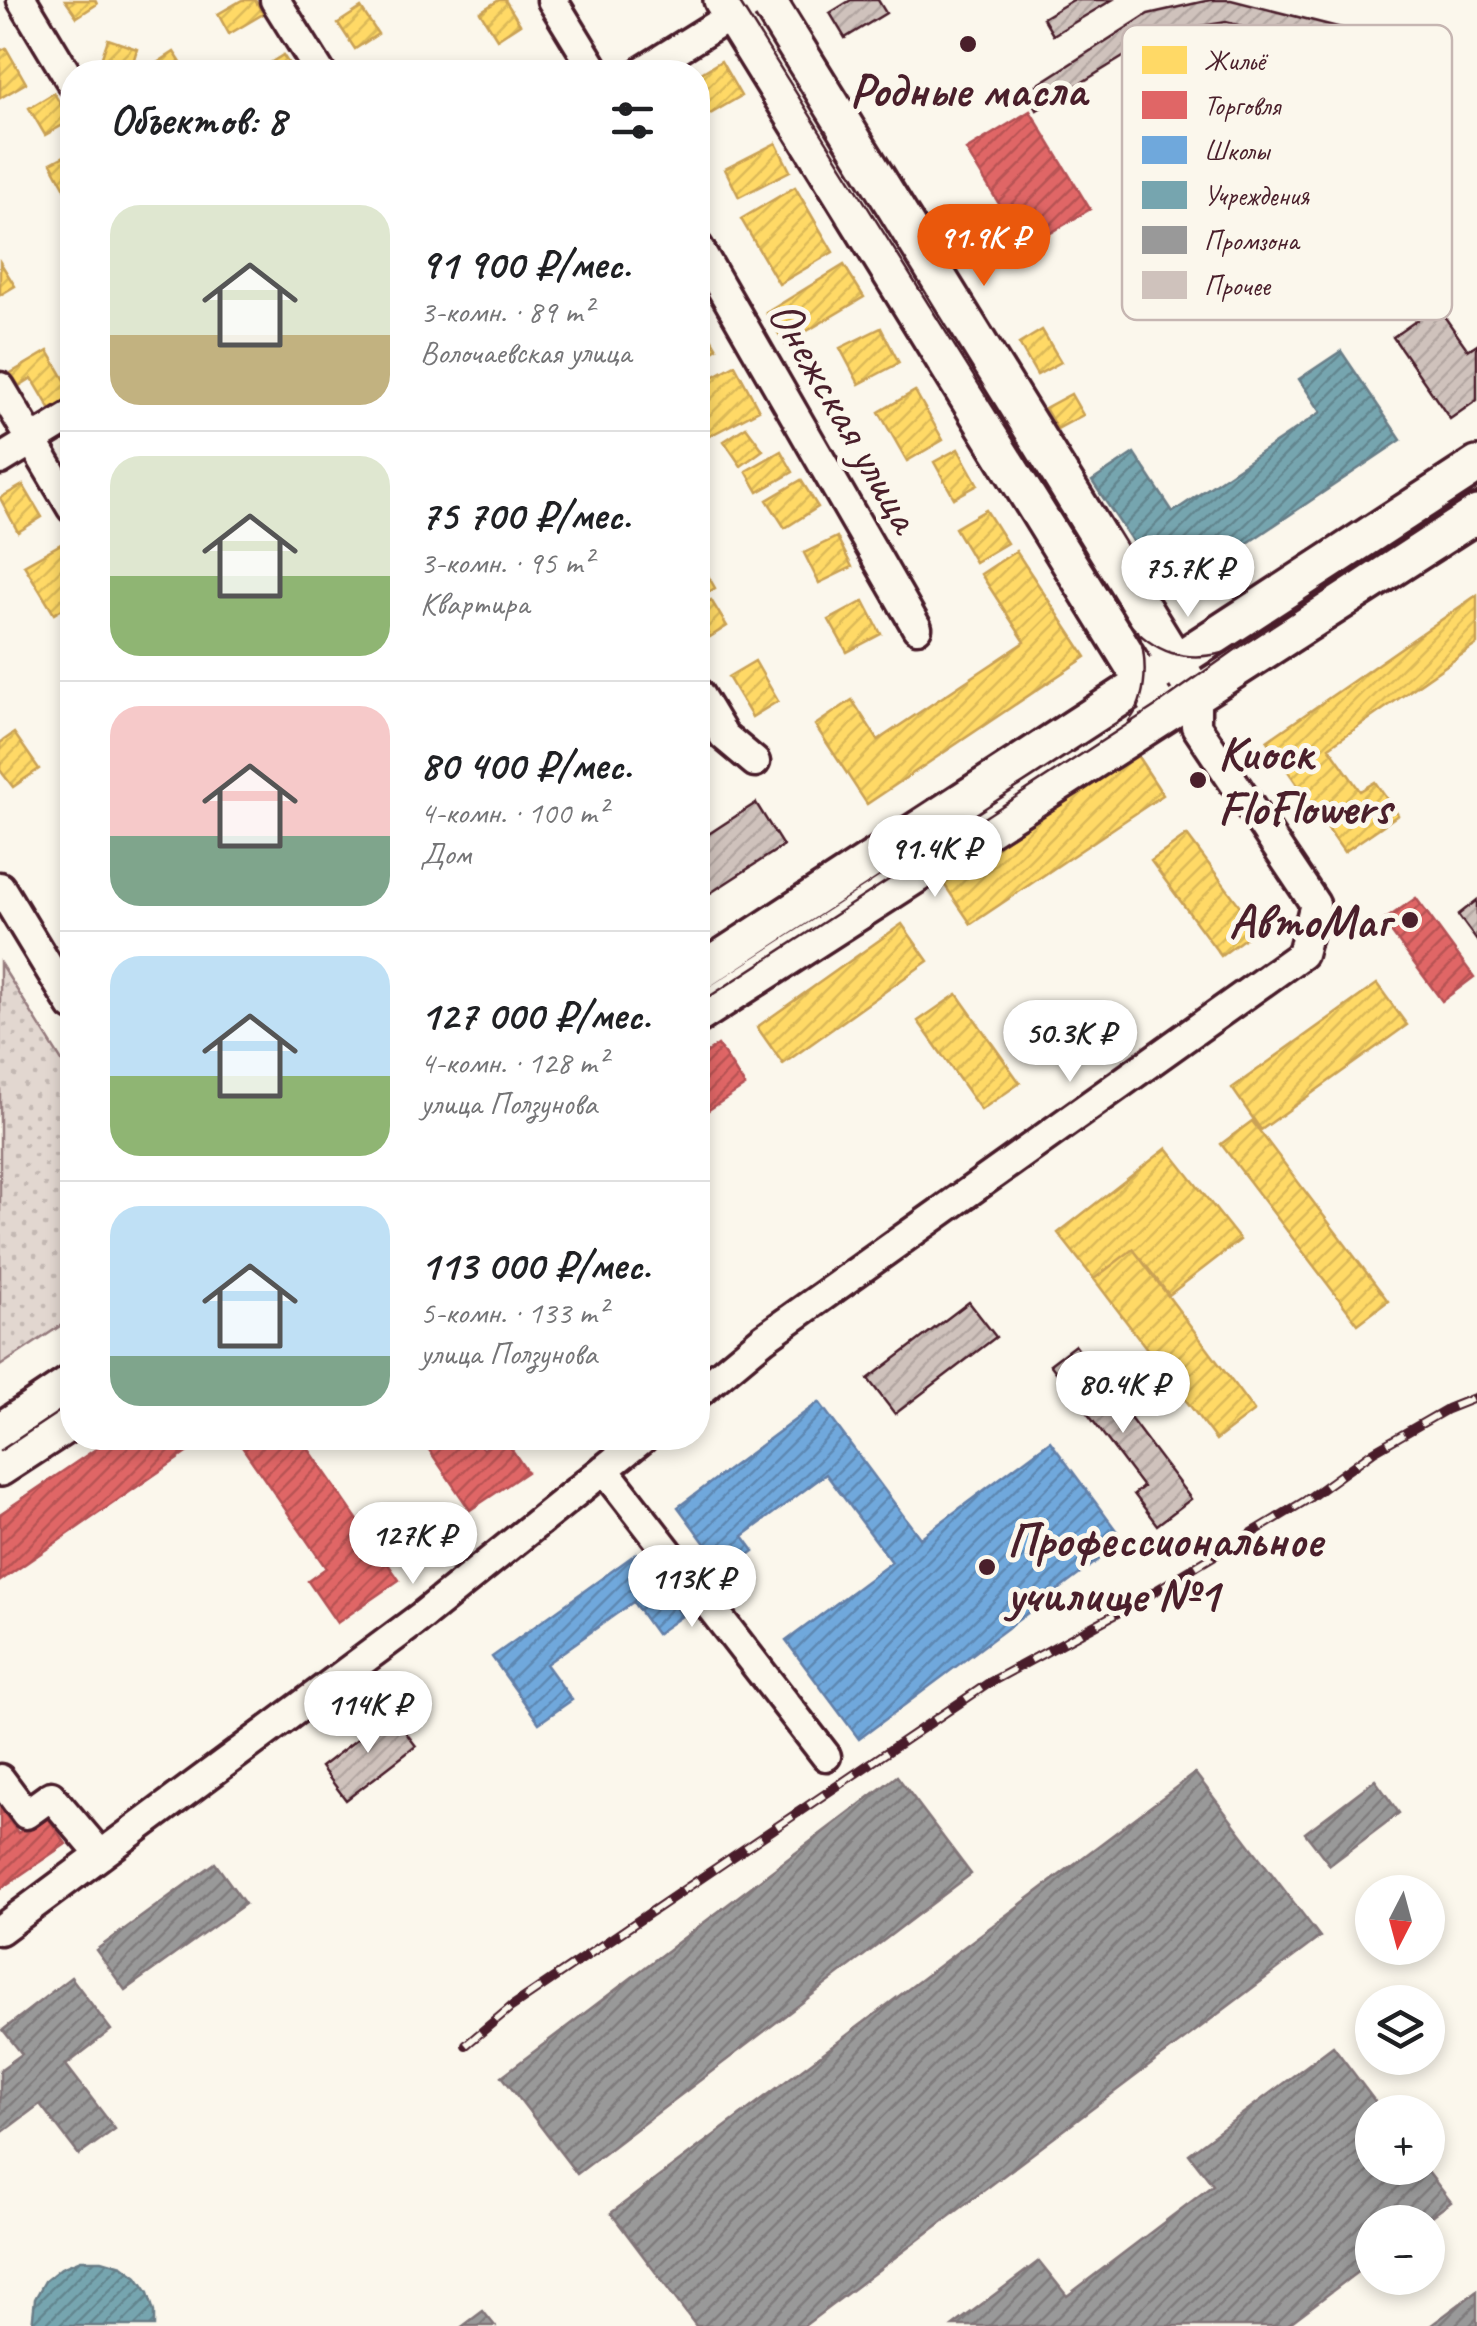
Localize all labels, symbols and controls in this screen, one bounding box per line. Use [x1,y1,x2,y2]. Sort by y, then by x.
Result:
legend [1122,25,1452,320]
marker: Родные масла [957,33,979,55]
text: Жильё [1204,43,1269,78]
place label: Родные масла [850,60,1090,120]
text: Торговля [1204,88,1282,123]
icon: filters [605,93,660,148]
text: Объектов: 8 [110,94,286,147]
text: Школы [1204,133,1272,168]
text: Учреждения [1204,178,1310,213]
pin: 91.9K ₽ [892,204,1076,289]
text: 91.9K ₽ [939,216,1029,257]
text: Промзона [1204,223,1301,258]
text: 91 900 ₽/мес. [420,238,630,291]
icon: home [190,245,310,365]
text: Прочее [1204,268,1272,303]
street label: Онежская улица [755,289,938,546]
text: 3-комн. · 89 m² [420,291,592,332]
text: Волочаевская улица [420,332,631,373]
text: 75 700 ₽/мес. [420,489,630,542]
icon: home [190,496,310,616]
pin: 75.7K ₽ [1096,535,1280,620]
text: 3-комн. · 95 m² [420,542,592,583]
text: 75.7K ₽ [1143,547,1233,588]
text: Квартира [420,583,529,624]
place label: Киоск FloFlowers [1218,723,1396,838]
text: 80 400 ₽/мес. [420,739,631,792]
icon: home [190,746,310,866]
marker: Киоск FloFlowers [1187,769,1209,791]
text: 4-комн. · 100 m² [420,792,607,833]
pin: 91.4K ₽ [843,815,1027,900]
text: 91.4K ₽ [890,827,980,868]
text: Дом [420,833,471,874]
place label: АвтоМаг [1229,891,1396,951]
marker: АвтоМаг [1399,909,1421,931]
text: 127 000 ₽/мес. [420,989,650,1042]
icon: home [190,996,310,1116]
pin: 50.3K ₽ [978,1000,1162,1085]
text: 50.3K ₽ [1025,1012,1115,1053]
text: 4-комн. · 128 m² [420,1042,607,1083]
text: улица Ползунова [420,1083,597,1124]
text: 113 000 ₽/мес. [420,1239,650,1292]
icon: home [190,1246,310,1366]
text: 5-комн. · 133 m² [420,1292,607,1333]
text: улица Ползунова [420,1333,597,1374]
pin: 80.4K ₽ [1031,1351,1215,1436]
text: 80.4K ₽ [1078,1363,1168,1404]
pin: 127K ₽ [332,1502,494,1587]
place label: Профессиональное училище №1 [1003,1510,1326,1625]
text: 127K ₽ [371,1514,455,1555]
pin: 113K ₽ [611,1545,773,1630]
marker: Профессиональное училище №1 [976,1556,998,1578]
text: 113K ₽ [650,1557,734,1598]
pin: 114K ₽ [287,1671,449,1756]
text: 114K ₽ [326,1683,410,1724]
north arrow [1355,1875,1445,1965]
map controls [1355,1875,1445,2295]
button: layers [1355,1985,1445,2075]
button: + [1355,2095,1445,2185]
button: − [1355,2205,1445,2295]

